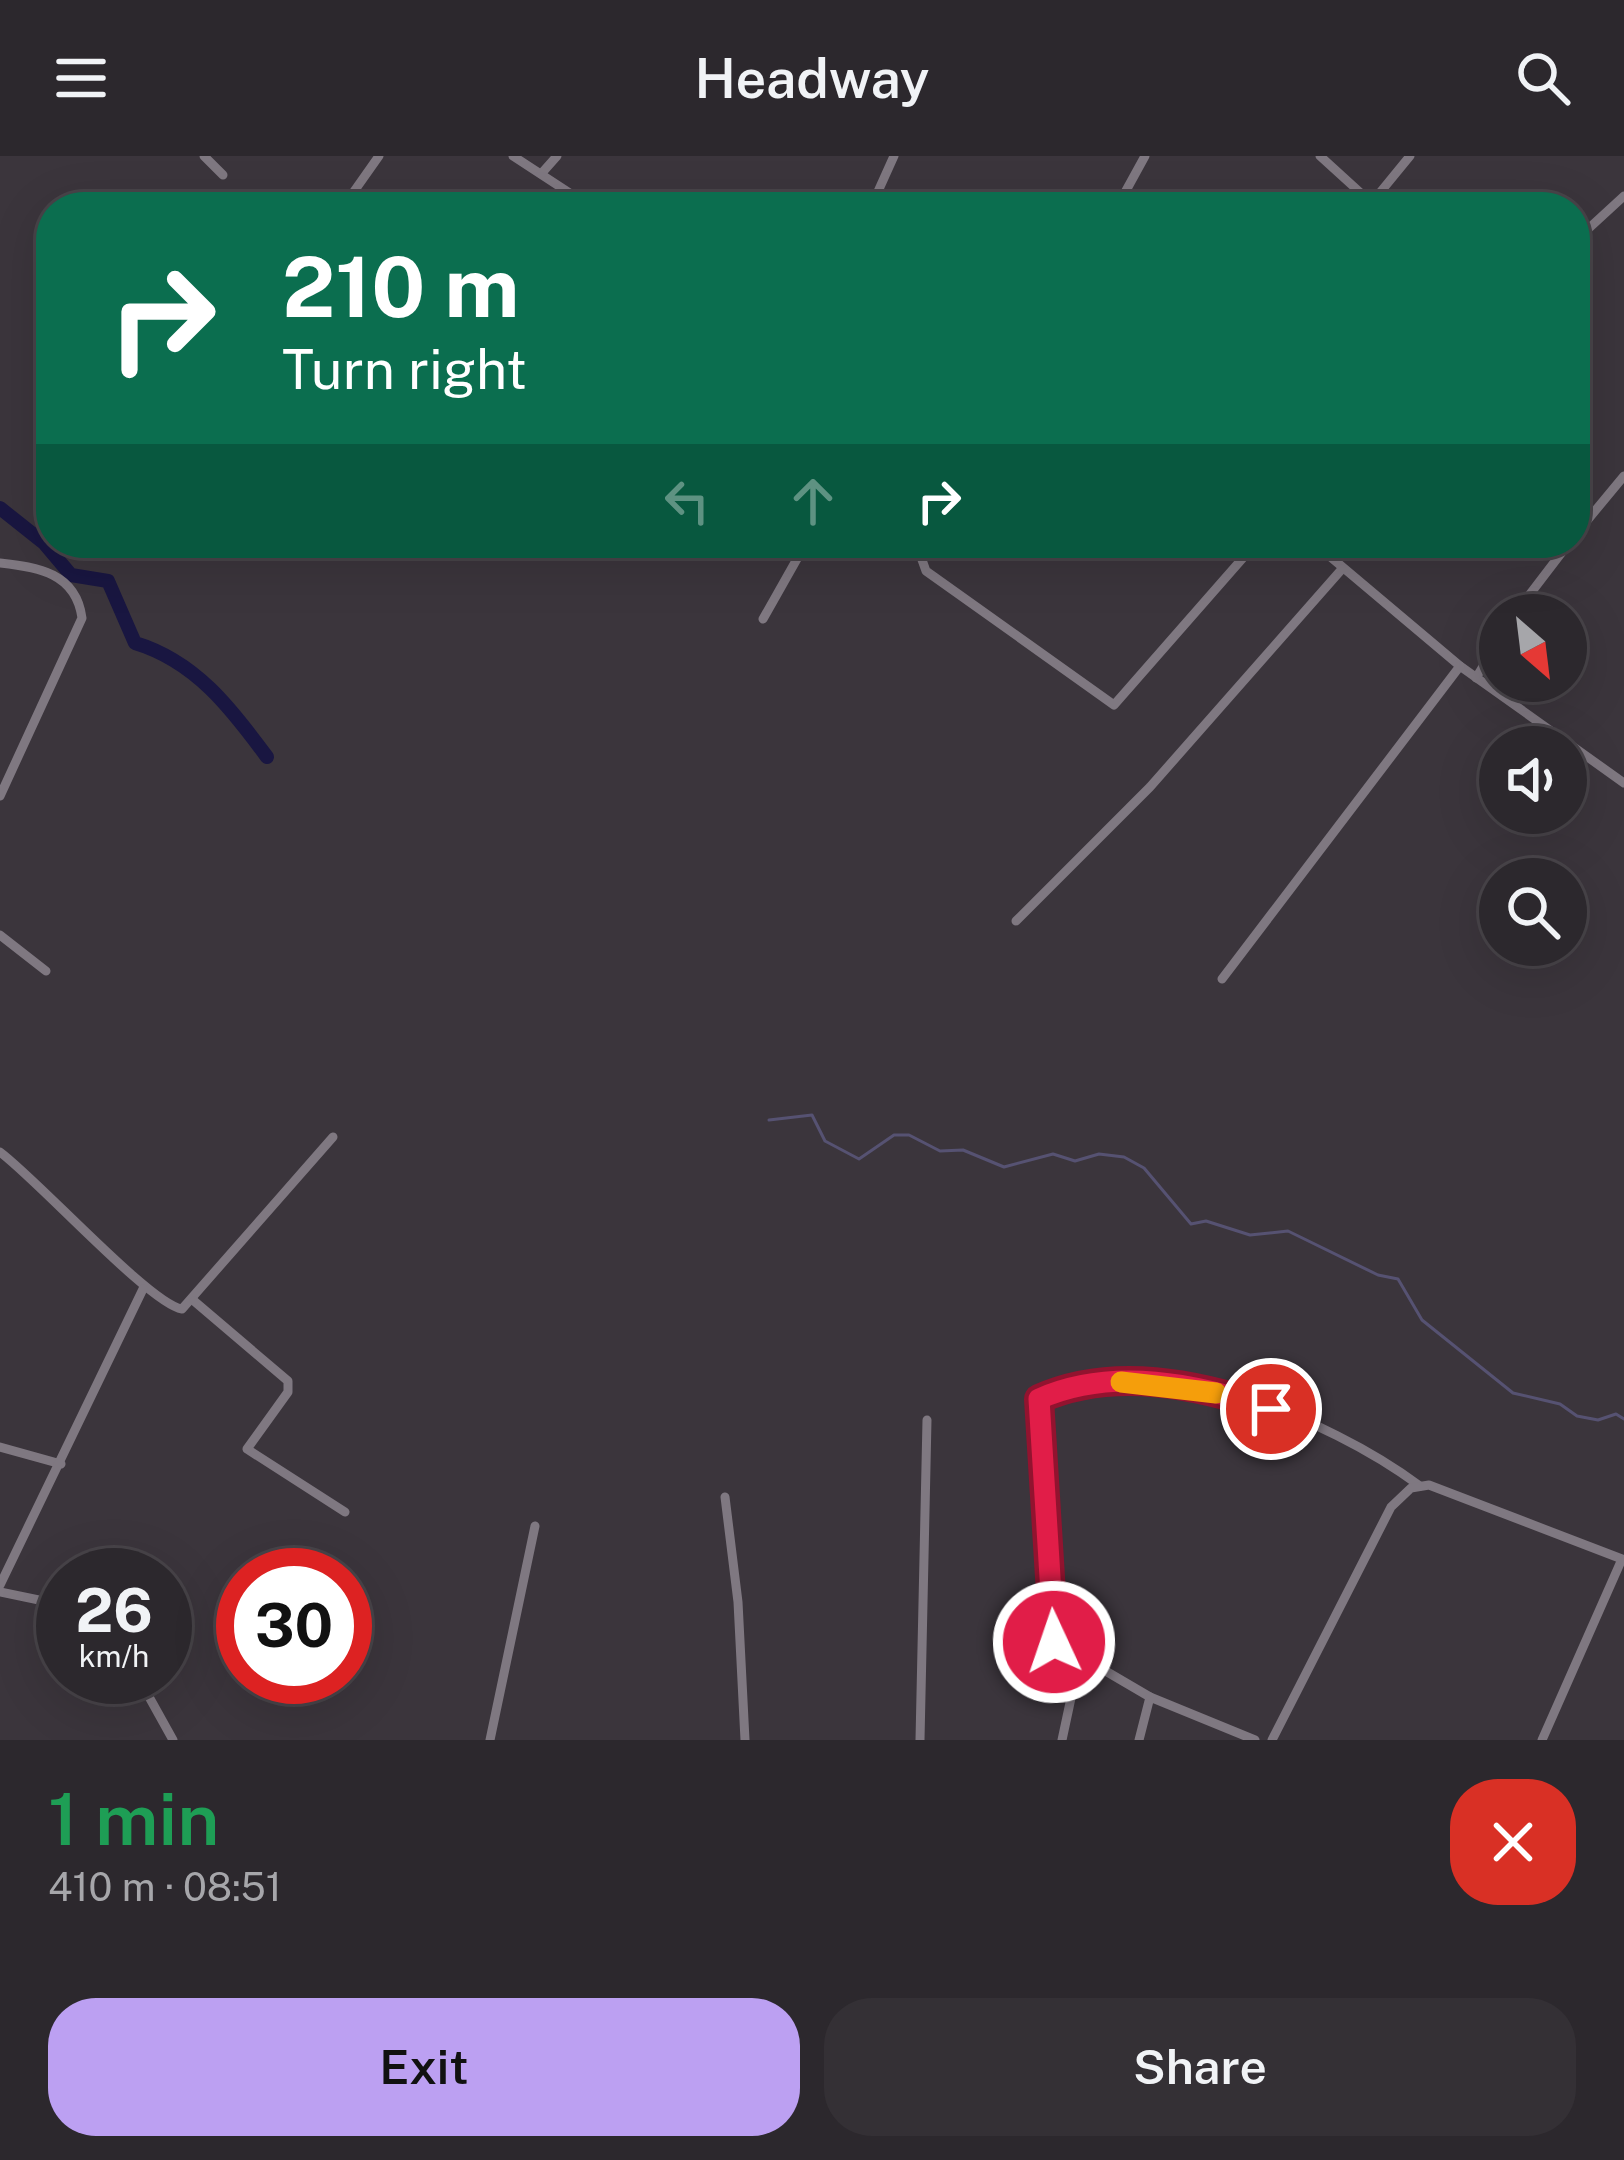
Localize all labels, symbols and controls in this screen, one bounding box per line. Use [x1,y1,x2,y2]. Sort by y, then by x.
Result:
icon: menu [48,45,114,111]
icon: search [1510,45,1576,111]
text: Headway [695,47,929,110]
text: 210 m [282,237,520,336]
icon: right [84,240,240,396]
text: Turn right [282,338,527,401]
icon: left [654,468,720,534]
icon: ahead [780,468,846,534]
icon: right [906,468,972,534]
north arrow [1479,594,1587,702]
map controls [1479,594,1587,966]
button: sound [1479,726,1587,834]
button: search [1479,858,1587,966]
pin [1220,1358,1322,1460]
icon: arrive [1238,1376,1304,1442]
speed limit sign: 30 [216,1548,372,1704]
text: 26 [75,1575,153,1646]
position arrow [991,1579,1117,1705]
text: km/h [79,1638,149,1674]
text: 1 min [48,1777,219,1861]
button: close [1450,1779,1576,1905]
text: 410 m · 08:51 [48,1864,282,1910]
button: Exit [48,1998,800,2136]
button: Share [824,1998,1576,2136]

